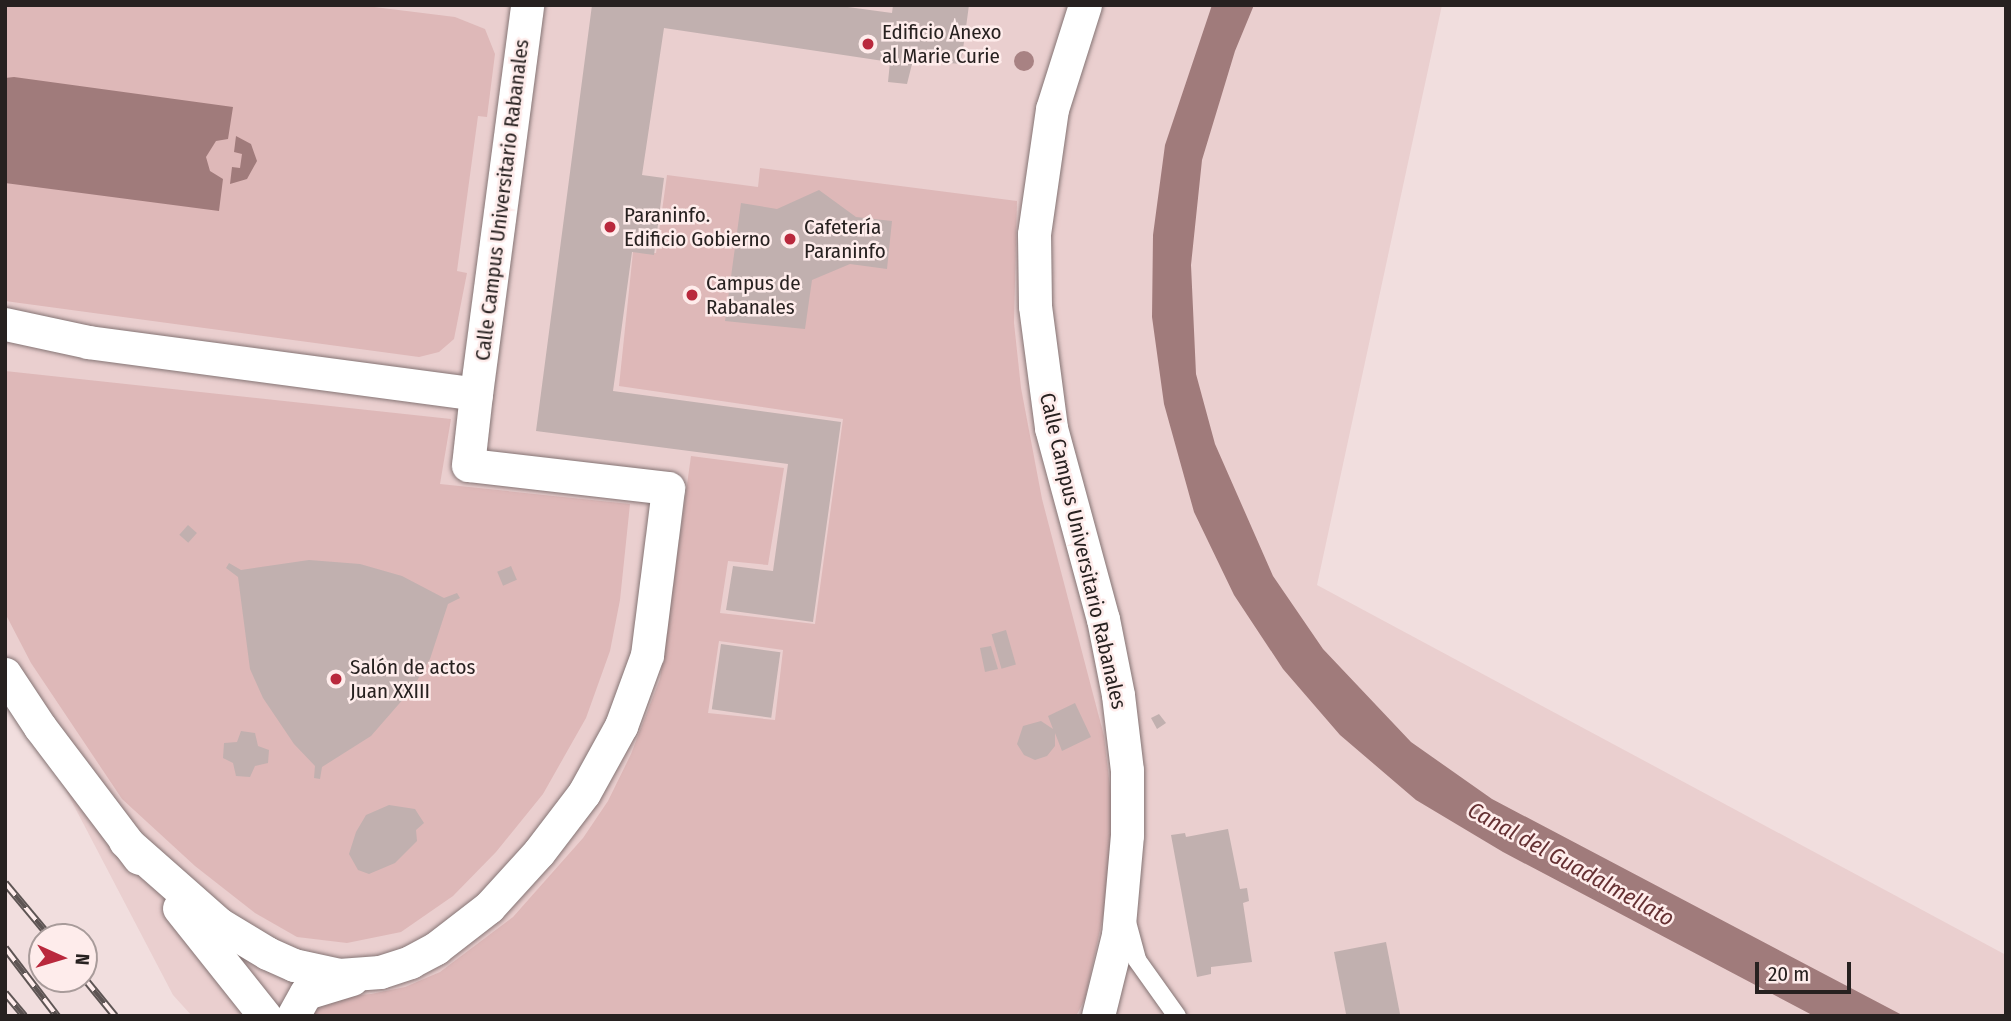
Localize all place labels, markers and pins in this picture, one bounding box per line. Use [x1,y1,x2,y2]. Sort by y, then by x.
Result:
place label: Edificio Anexo al Marie Curie [882,19,1002,69]
marker: Edificio Anexo al Marie Curie [860,36,876,52]
place label: Paraninfo. Edificio Gobierno [624,202,771,252]
place label: Cafetería Paraninfo [804,214,886,264]
marker: Paraninfo. Edificio Gobierno [602,219,618,235]
marker: Cafetería Paraninfo [782,231,798,247]
place label: Campus de Rabanales [706,270,801,320]
marker: Campus de Rabanales [684,287,700,303]
place label: Salón de actos Juan XXIII [350,654,475,704]
marker: Salón de actos Juan XXIII [328,671,344,687]

